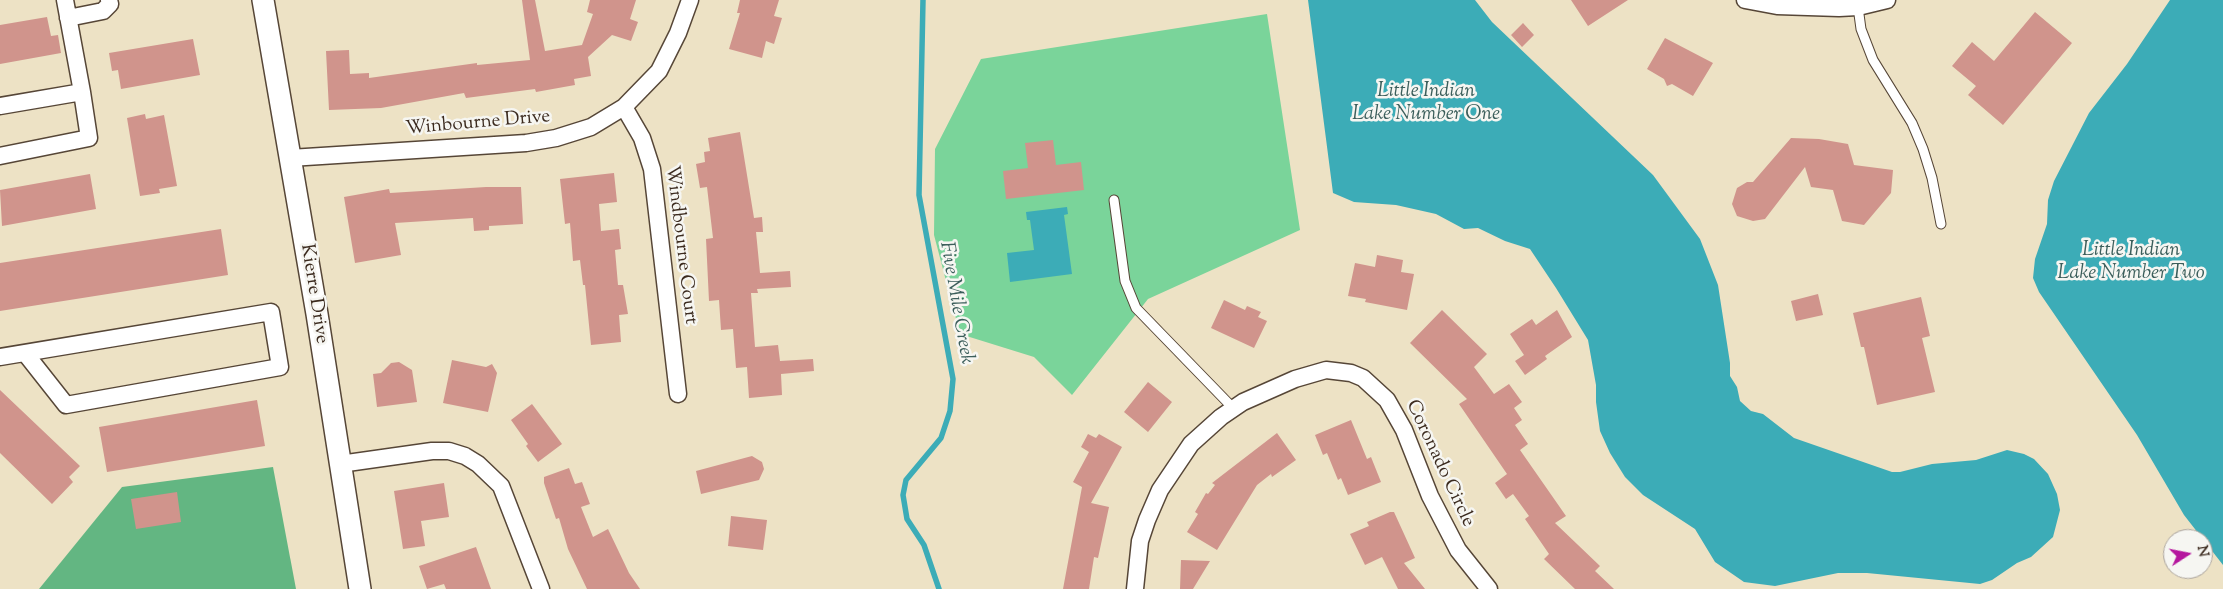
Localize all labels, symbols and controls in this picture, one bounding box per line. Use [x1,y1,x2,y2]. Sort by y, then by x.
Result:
water label: Little Indian Lake Number One [1352,81,1500,128]
street label: Winbourne Drive [405,106,551,142]
street label: Windbourne Court [659,164,701,326]
water label: Five Mile Creek [932,240,978,366]
water label: Little Indian Lake Number Two [2057,240,2205,287]
street label: Kierre Drive [294,242,332,346]
street label: Coronado Circle [1400,397,1478,531]
north arrow [2163,529,2213,579]
text: N [2191,544,2213,559]

